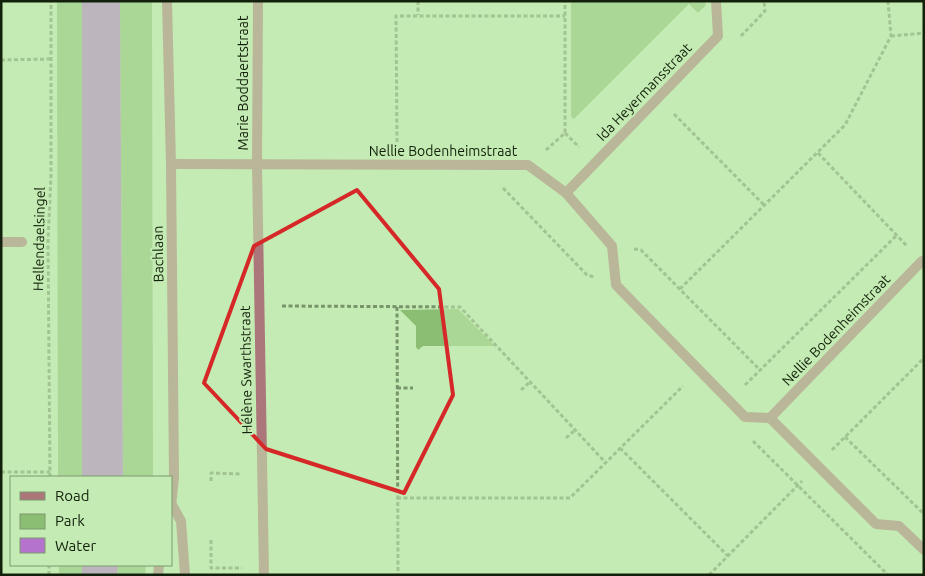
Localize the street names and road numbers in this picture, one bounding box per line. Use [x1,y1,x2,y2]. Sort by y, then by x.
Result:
street label: Marie Boddaertstraat [235,15,251,150]
street label: Ida Heyermansstraat [593,39,695,144]
street label: Nellie Bodenheimstraat [369,143,518,159]
street label: Hellendaelsingel [30,186,48,291]
street label: Bachlaan [150,226,166,282]
street label: Nellie Bodenheimstraat [779,271,894,389]
street label: Hélène Swarthstraat [237,305,255,435]

